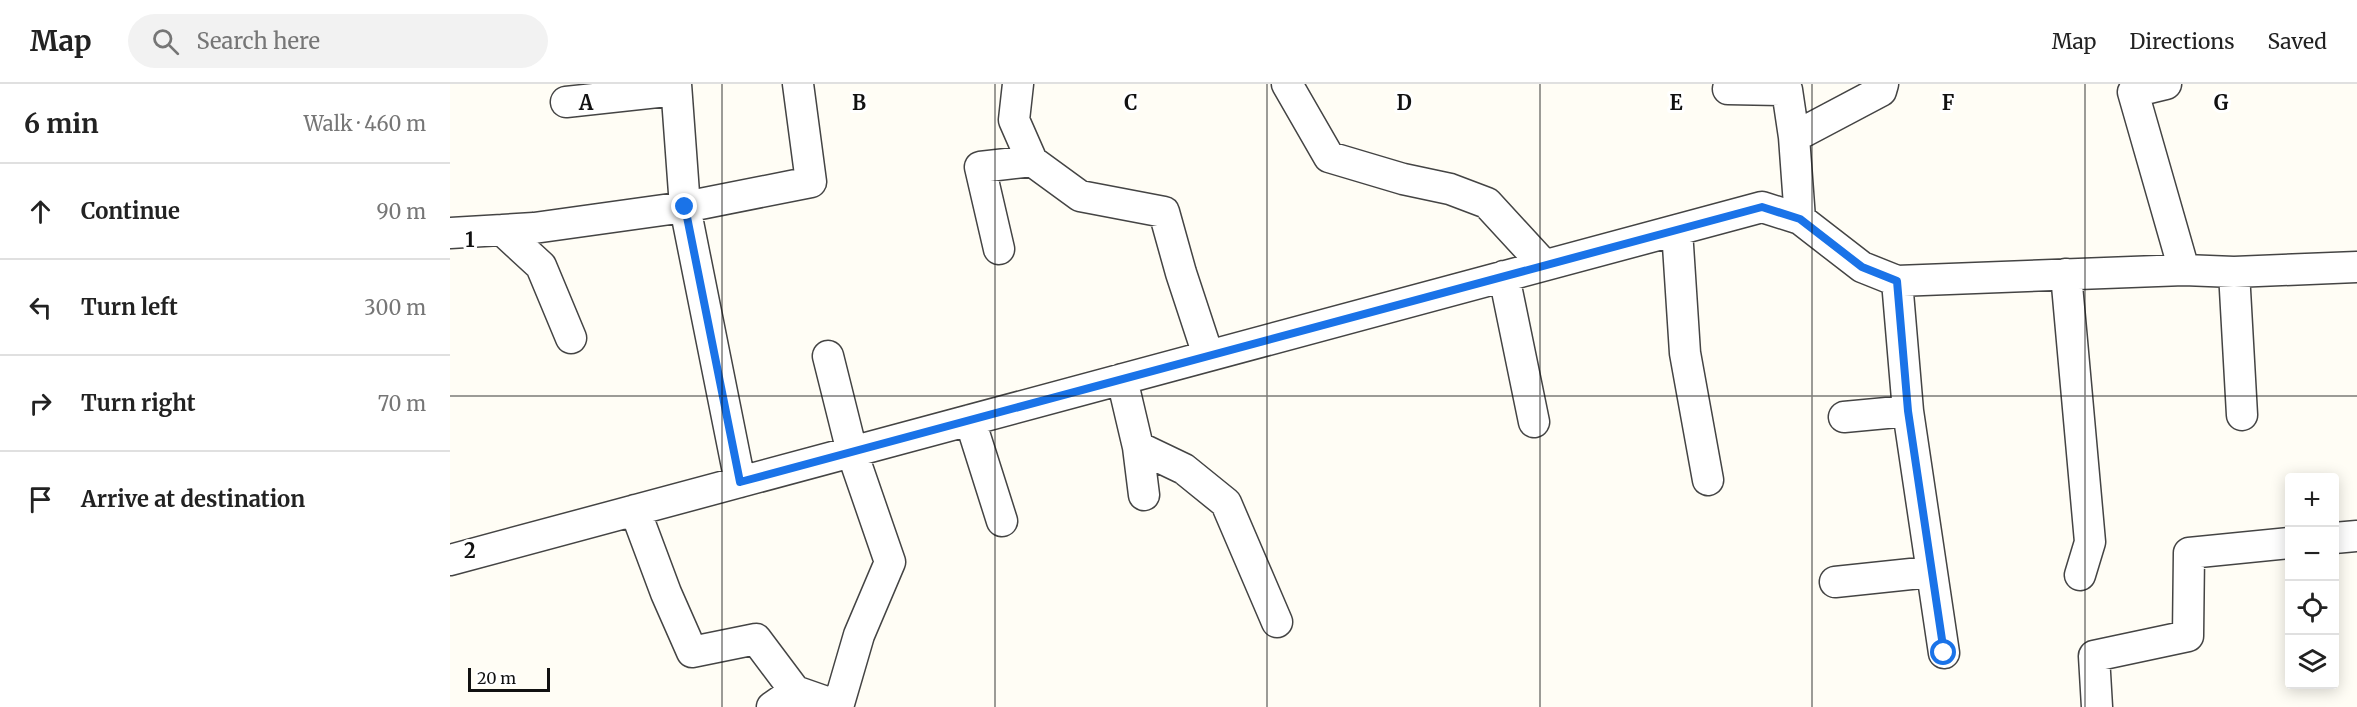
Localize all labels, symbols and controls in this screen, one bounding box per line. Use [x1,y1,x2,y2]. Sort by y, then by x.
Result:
search box [128,14,548,68]
text: Map [30,23,92,59]
icon: search [149,25,182,58]
text: Search here [197,27,320,55]
text: Map [2052,28,2096,55]
text: Directions [2129,28,2234,55]
text: Saved [2267,28,2327,55]
text: A [578,90,594,115]
text: B [852,90,866,115]
text: C [1124,90,1138,115]
text: D [1396,90,1412,115]
text: E [1669,90,1683,115]
text: F [1942,90,1955,115]
text: G [2214,90,2229,115]
text: 6 min [24,107,99,140]
text: Walk · 460 m [304,111,426,136]
route end [671,193,697,219]
icon: ahead [24,195,57,228]
text: Continue [81,197,180,225]
text: 90 m [376,199,426,224]
text: 1 [465,227,475,252]
icon: left [24,291,57,324]
text: Turn left [81,293,178,321]
text: 300 m [364,295,426,320]
icon: right [24,387,57,420]
text: Turn right [81,389,195,417]
text: 70 m [378,391,426,416]
map controls [2285,473,2339,689]
button: + [2285,473,2339,527]
icon: arrive [24,483,57,516]
text: Arrive at destination [81,485,305,513]
button: − [2285,527,2339,581]
text: 2 [464,538,476,563]
button: locate [2285,581,2339,635]
button: layers [2285,635,2339,689]
route start [1930,639,1956,665]
scale bar [468,665,550,692]
text: 20 m [477,668,516,688]

